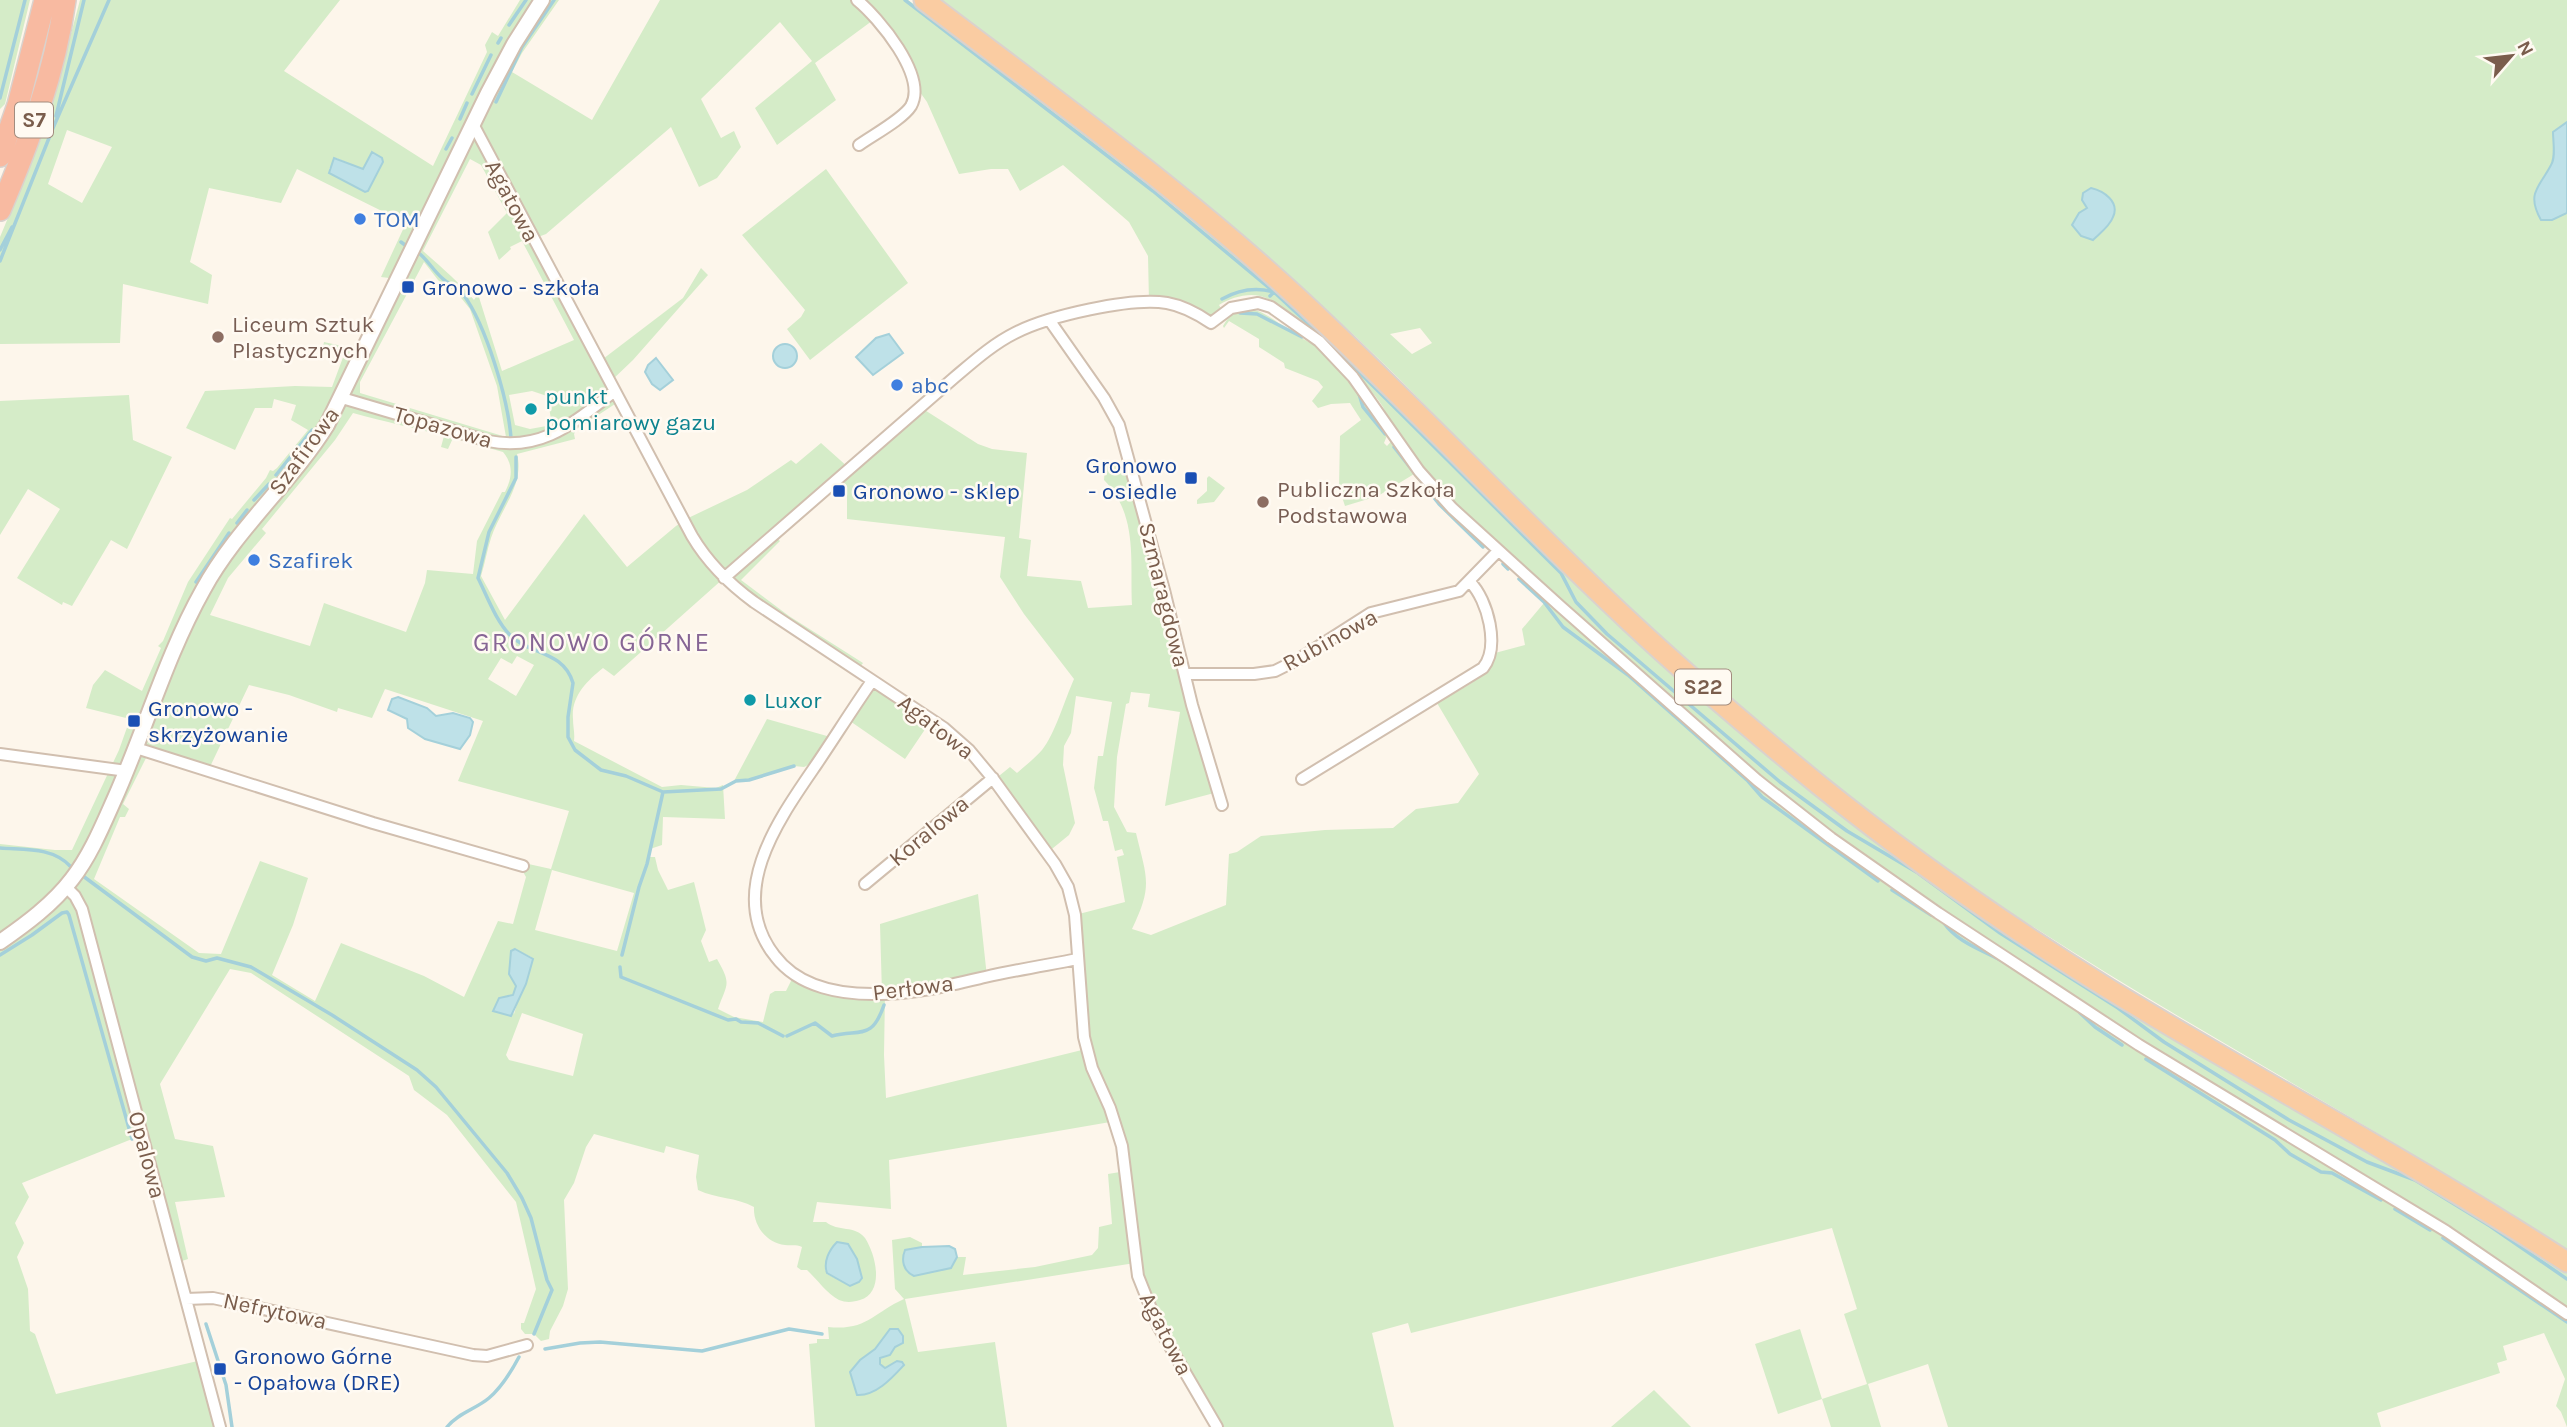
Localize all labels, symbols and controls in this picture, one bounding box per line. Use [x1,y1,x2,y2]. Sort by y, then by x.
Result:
north arrow [2476,21,2546,91]
text: N [2512,37,2538,60]
road number: S7 [15,102,53,138]
street label: Agatowa [479,155,545,247]
place label: TOM [374,206,420,233]
marker: TOM [352,211,368,227]
place label: Gronowo - szkoła [422,274,600,301]
marker: Gronowo - szkoła [400,279,416,295]
place label: Liceum Sztuk Plastycznych [232,311,375,364]
marker: Liceum Sztuk Plastycznych [210,329,226,345]
place label: abc [911,372,949,399]
marker: abc [889,377,905,393]
place label: punkt pomiarowy gazu [545,383,716,436]
street label: Topazowa [391,400,495,454]
marker: punkt pomiarowy gazu [523,401,539,417]
street label: Szafirowa [263,402,345,500]
place label: Gronowo - osiedle [1086,452,1177,505]
marker: Gronowo - osiedle [1183,470,1199,486]
place label: Publiczna Szkoła Podstawowa [1277,476,1455,529]
place label: Gronowo - sklep [853,478,1020,505]
marker: Gronowo - sklep [831,483,847,499]
marker: Publiczna Szkoła Podstawowa [1255,494,1271,510]
street label: Szmaragdowa [1133,520,1195,670]
place label: Szafirek [268,547,353,574]
marker: Szafirek [246,552,262,568]
street label: Rubinowa [1278,603,1382,677]
district label: GRONOWO GÓRNE [473,626,711,658]
road number: S22 [1675,670,1731,704]
place label: Luxor [764,687,822,714]
street label: Agatowa [892,689,980,765]
marker: Luxor [742,692,758,708]
place label: Gronowo - skrzyżowanie [148,695,288,748]
marker: Gronowo - skrzyżowanie [126,713,142,729]
street label: Koralowa [884,790,974,872]
street label: Perłowa [871,970,955,1006]
street label: Opalowa [122,1108,172,1202]
street label: Nefrytowa [221,1287,329,1335]
street label: Agatowa [1134,1288,1198,1380]
place label: Gronowo Górne - Opałowa (DRE) [234,1343,401,1396]
marker: Gronowo Górne - Opałowa (DRE) [212,1361,228,1377]

